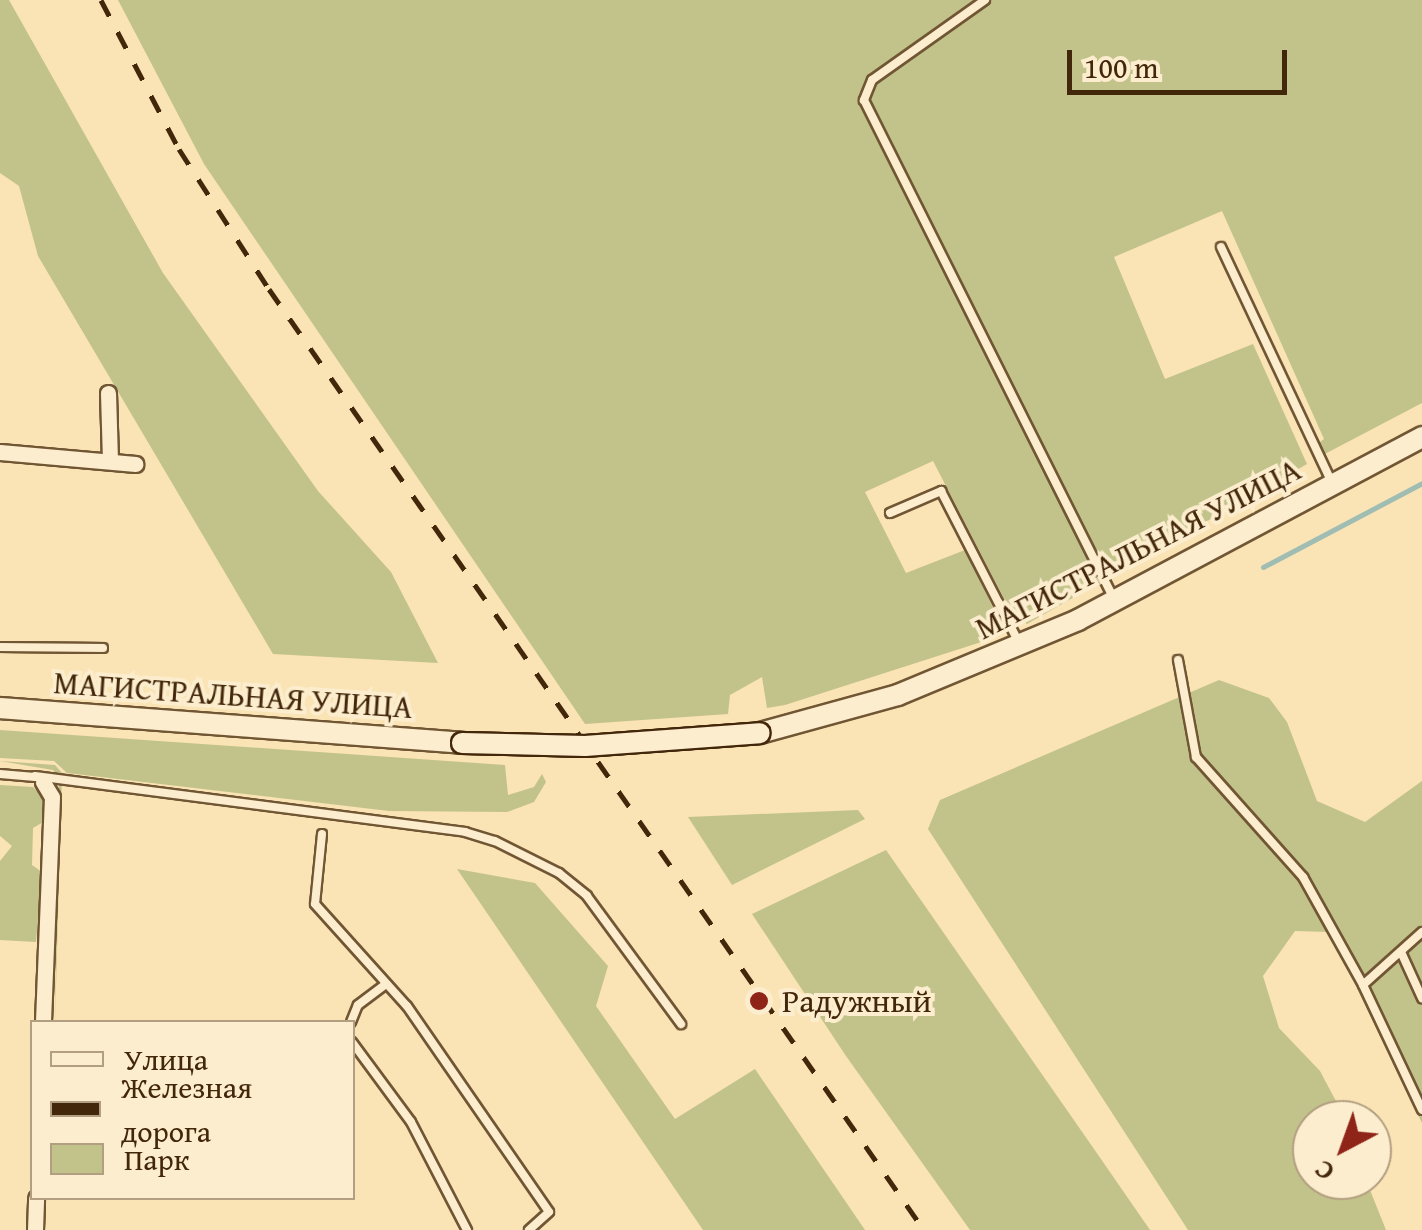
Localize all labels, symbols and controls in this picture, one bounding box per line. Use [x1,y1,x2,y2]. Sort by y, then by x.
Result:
scale bar [1072,30,1292,92]
text: 100 m [1084,45,1158,89]
street label: МАГИСТРАЛЬНАЯ УЛИЦА [969,450,1307,648]
street label: МАГИСТРАЛЬНАЯ УЛИЦА [52,663,414,727]
place label: Радужный [782,982,932,1020]
marker: Радужный [746,988,772,1014]
legend [30,1020,355,1200]
text: Улица [124,1037,208,1081]
text: Железная дорога [121,1065,252,1153]
north arrow [1292,1100,1392,1200]
text: Парк [124,1137,190,1181]
text: С [1304,1151,1343,1192]

